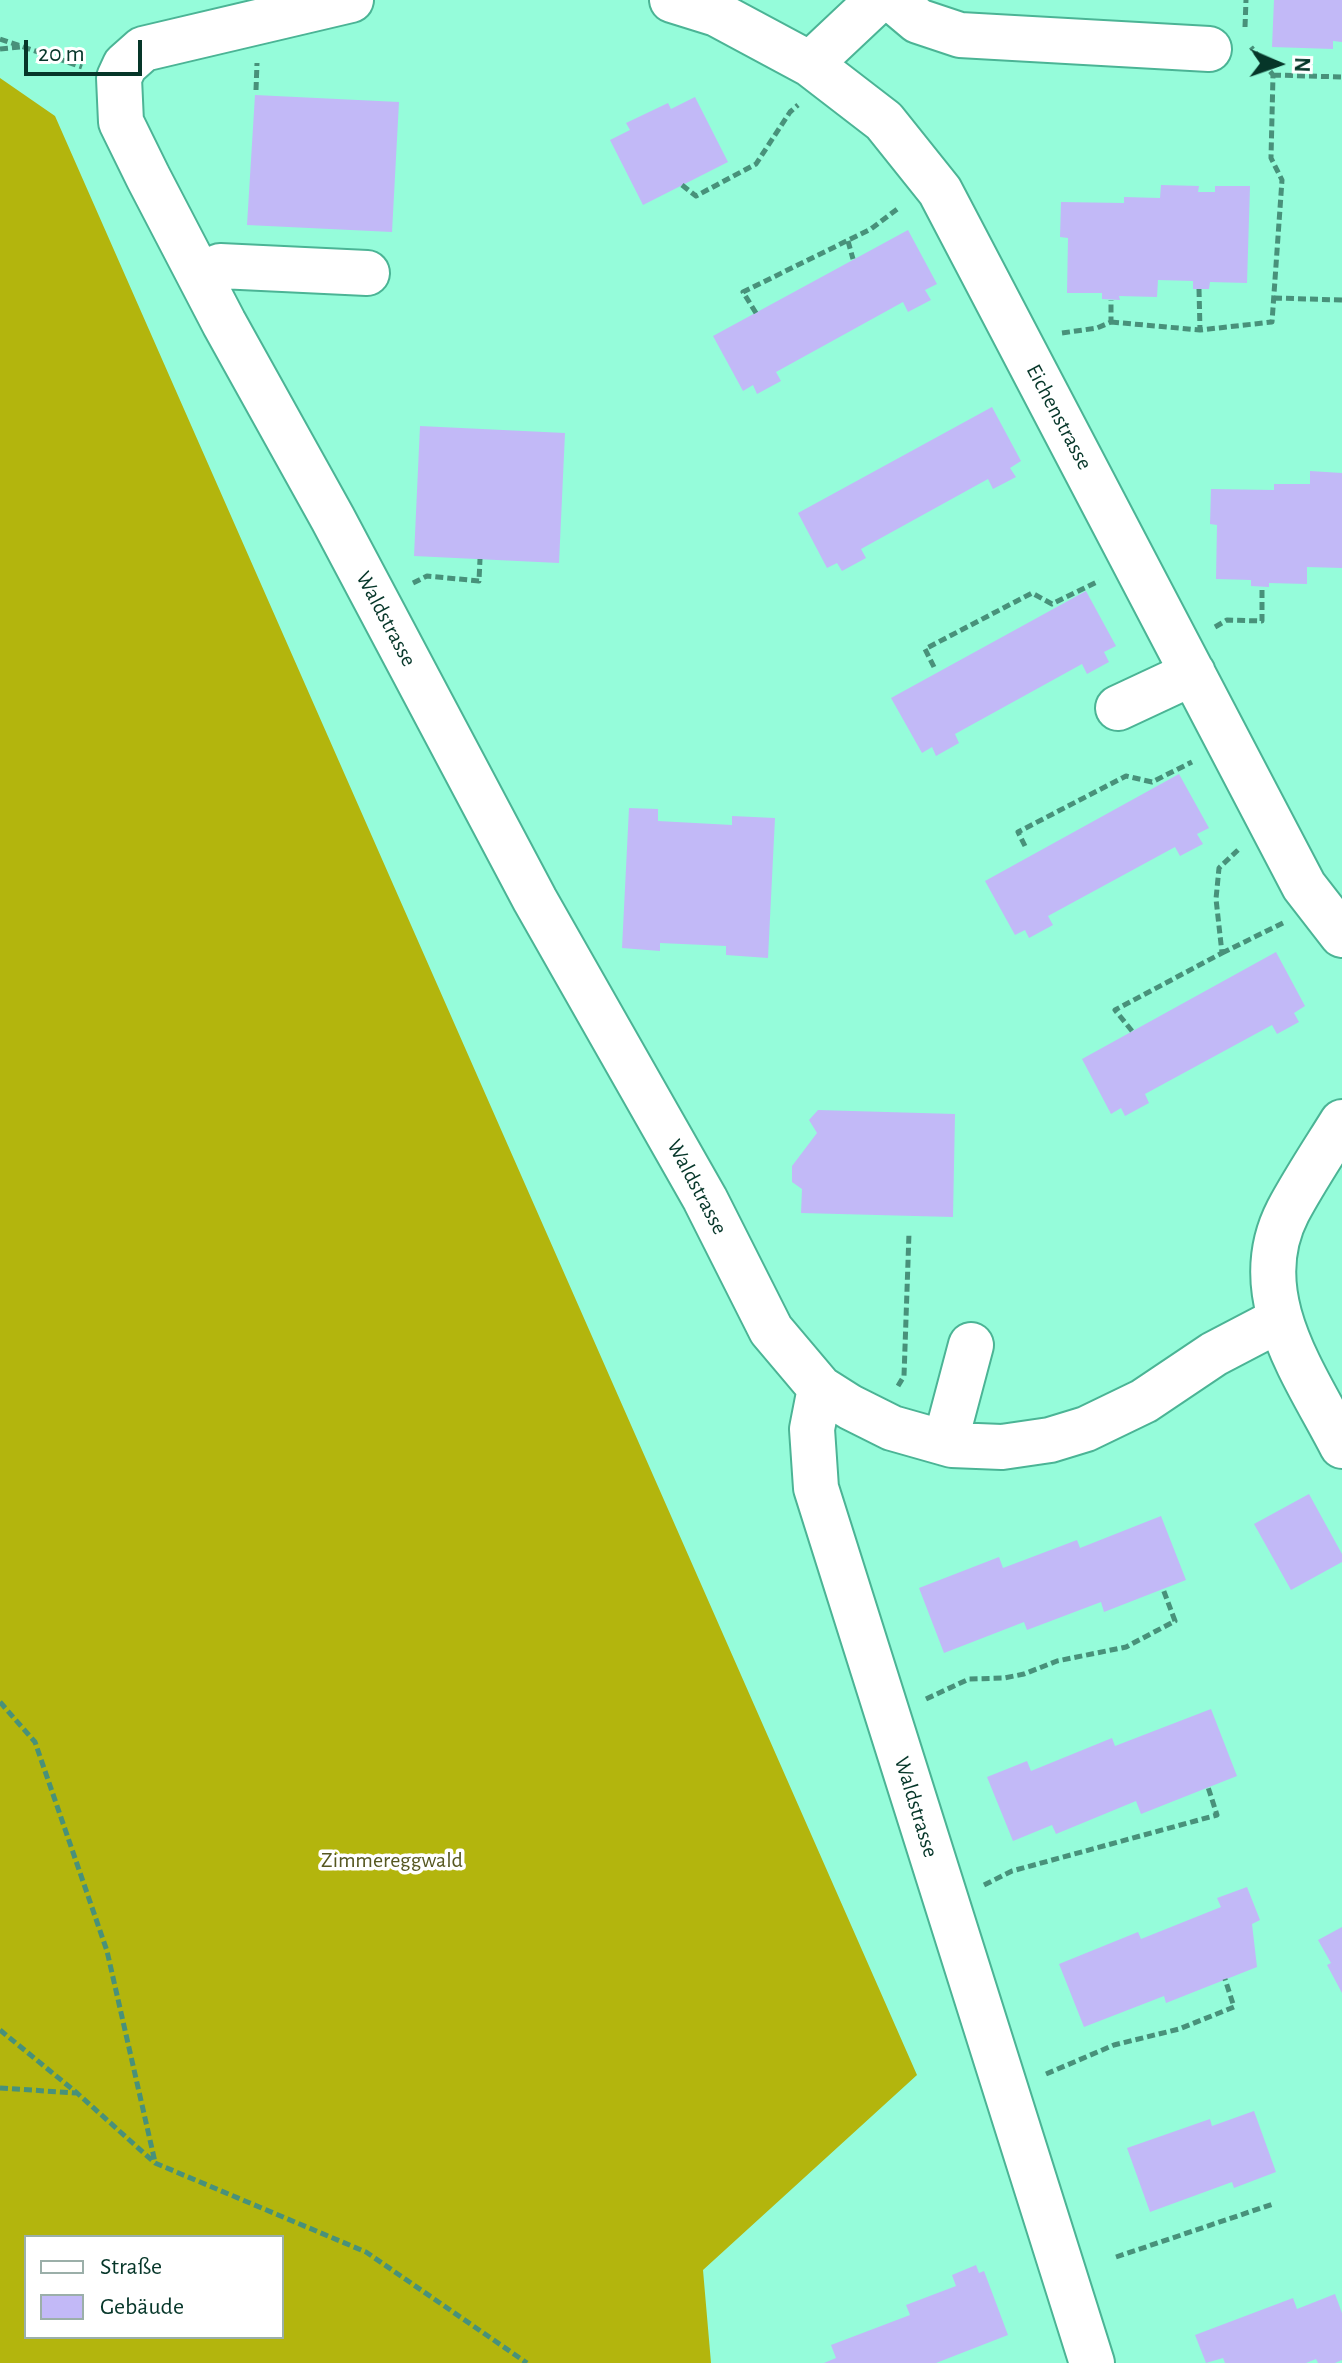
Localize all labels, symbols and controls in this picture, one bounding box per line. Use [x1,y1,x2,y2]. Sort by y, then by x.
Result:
scale bar [28,24,146,74]
north arrow [1238,24,1318,104]
text: 20 m [38,42,85,66]
text: N [1291,57,1313,73]
street label: Eichenstrasse [1020,360,1098,474]
street label: Waldstrasse [350,567,422,671]
street label: Waldstrasse [661,1135,733,1239]
street label: Waldstrasse [888,1753,944,1861]
park label: Zimmereggwald [321,1847,463,1873]
legend [24,2235,284,2339]
text: Straße [100,2255,162,2279]
text: Gebäude [100,2295,184,2319]

